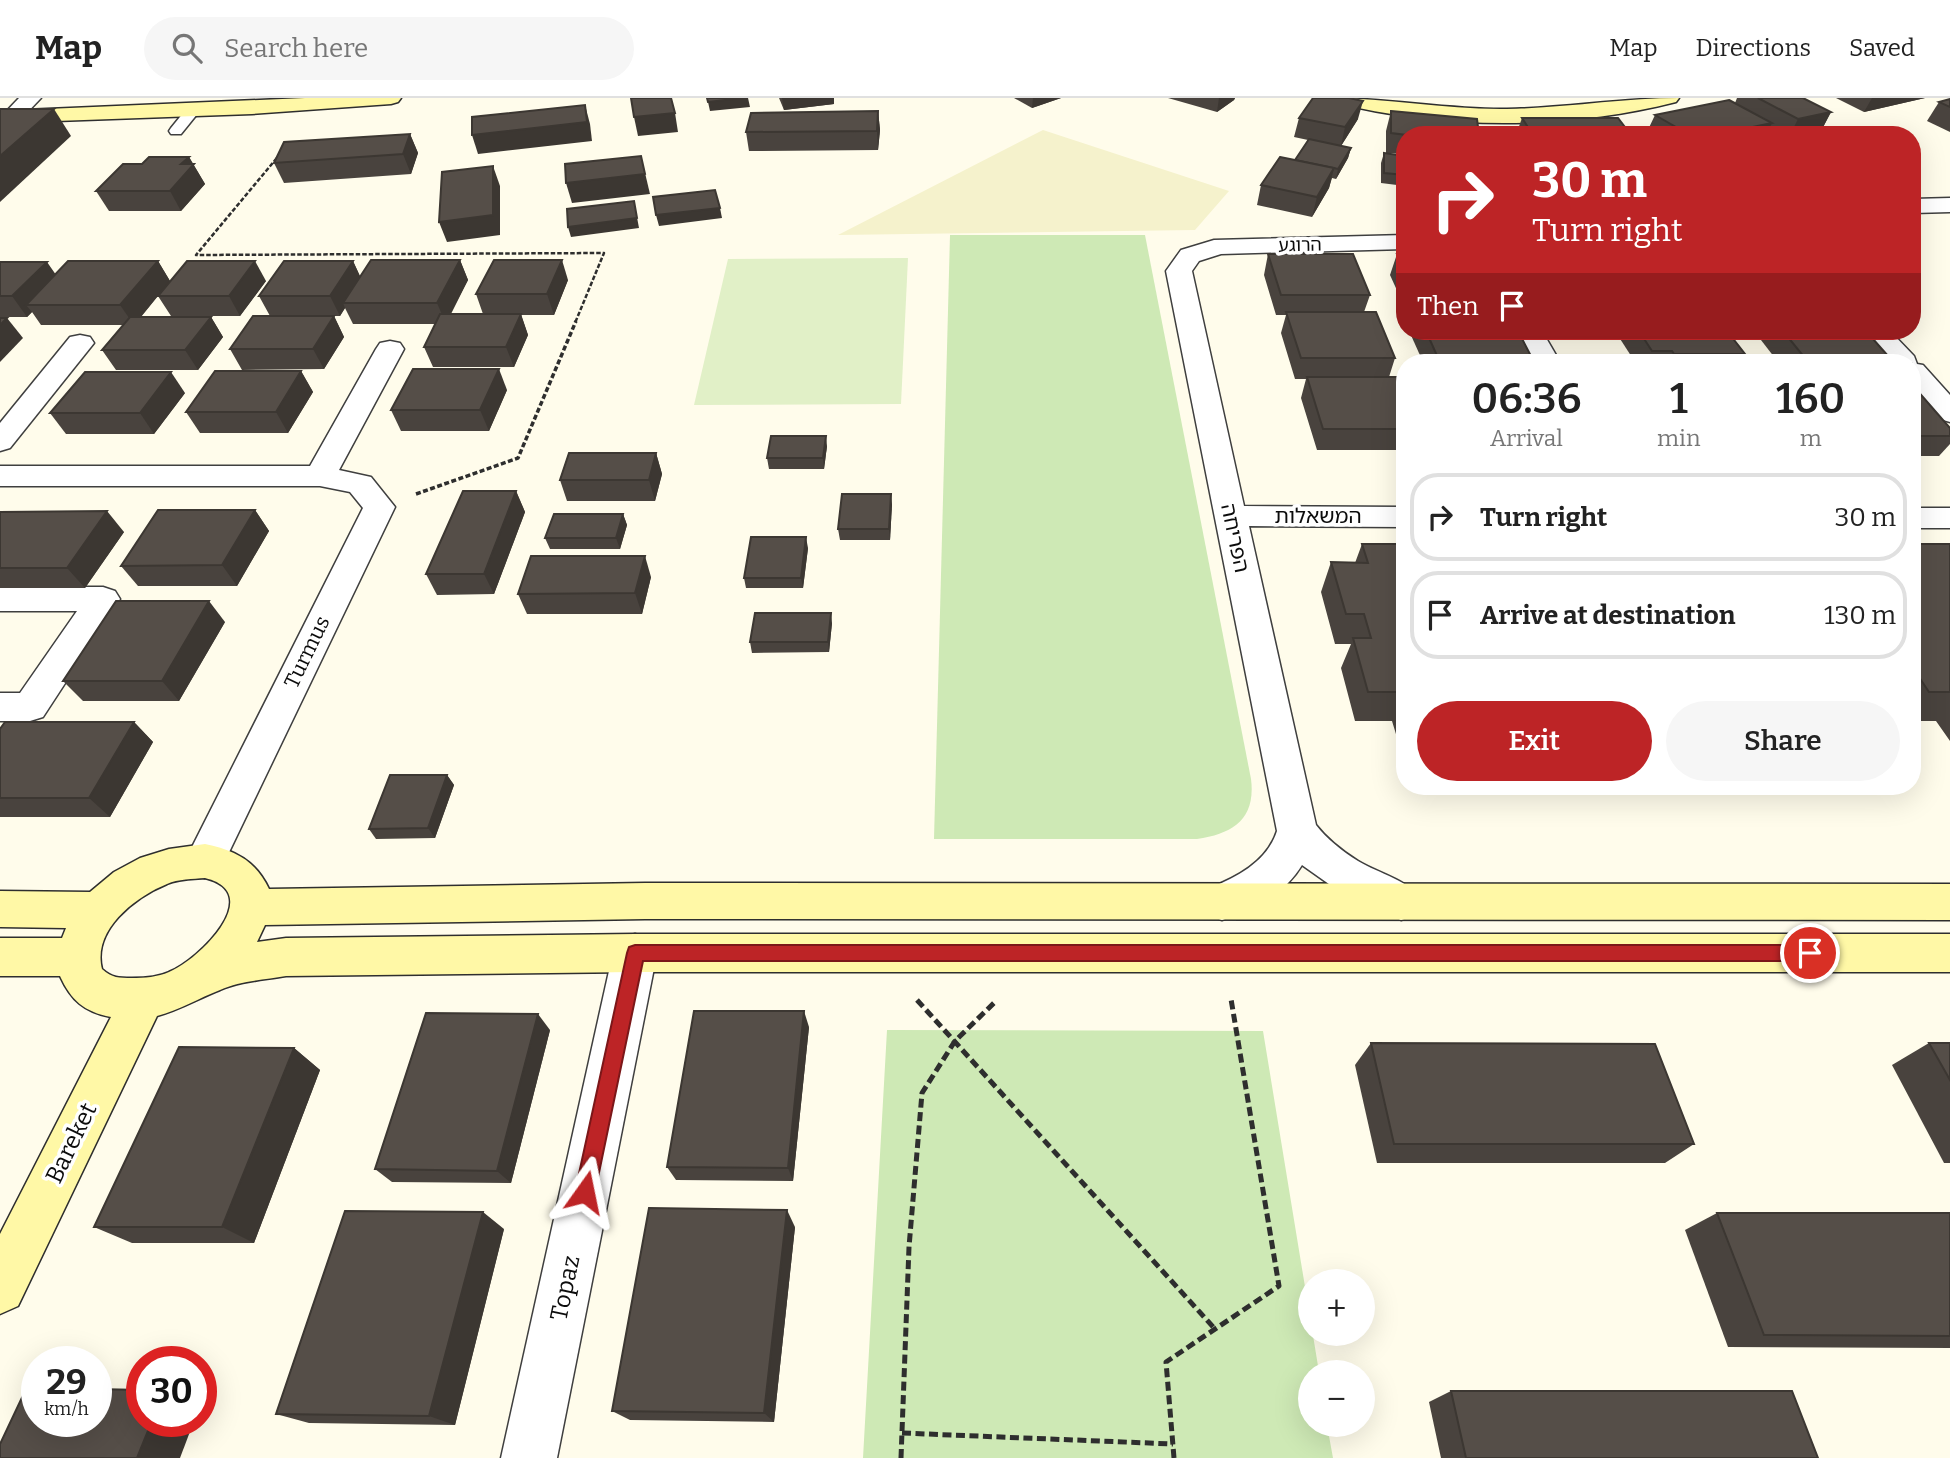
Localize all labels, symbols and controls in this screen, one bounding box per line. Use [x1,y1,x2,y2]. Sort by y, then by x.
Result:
search box [144,17,634,80]
text: Map [35,28,102,68]
icon: search [168,29,206,67]
text: Search here [224,33,368,64]
text: Map [1609,34,1658,62]
text: Directions [1696,34,1811,62]
text: Saved [1849,34,1915,62]
text: 30 m [1532,151,1647,210]
icon: right [1417,154,1508,245]
text: Turn right [1532,211,1683,249]
street label: הרוגע [1278,234,1322,256]
icon: arrive [1493,287,1531,325]
text: Then [1417,291,1479,322]
text: 06:36 [1472,374,1582,424]
text: 1 [1670,374,1688,424]
text: 160 [1776,374,1845,424]
text: Arrival [1490,424,1563,452]
text: min [1657,424,1700,452]
text: m [1800,424,1822,452]
icon: right [1421,498,1459,536]
street label: הפריחה [1215,501,1255,575]
text: Turn right [1480,502,1607,533]
text: 30 m [1835,502,1896,533]
street label: המשאלות [1274,503,1362,529]
icon: arrive [1421,596,1459,634]
text: Arrive at destination [1480,600,1735,631]
text: 130 m [1824,600,1896,631]
street label: Turmus [278,612,336,692]
button: Exit [1417,701,1652,781]
button: Share [1666,701,1900,781]
pin [1780,923,1840,983]
icon: arrive [1791,934,1829,972]
street label: Bareket [40,1098,103,1188]
position arrow [548,1155,622,1229]
street label: Topaz [544,1253,586,1323]
map controls [1298,1269,1375,1437]
button: + [1298,1269,1375,1346]
speed limit sign: 30 [126,1346,217,1437]
button: − [1298,1360,1375,1437]
text: 29 [46,1361,87,1403]
text: km/h [44,1398,89,1420]

